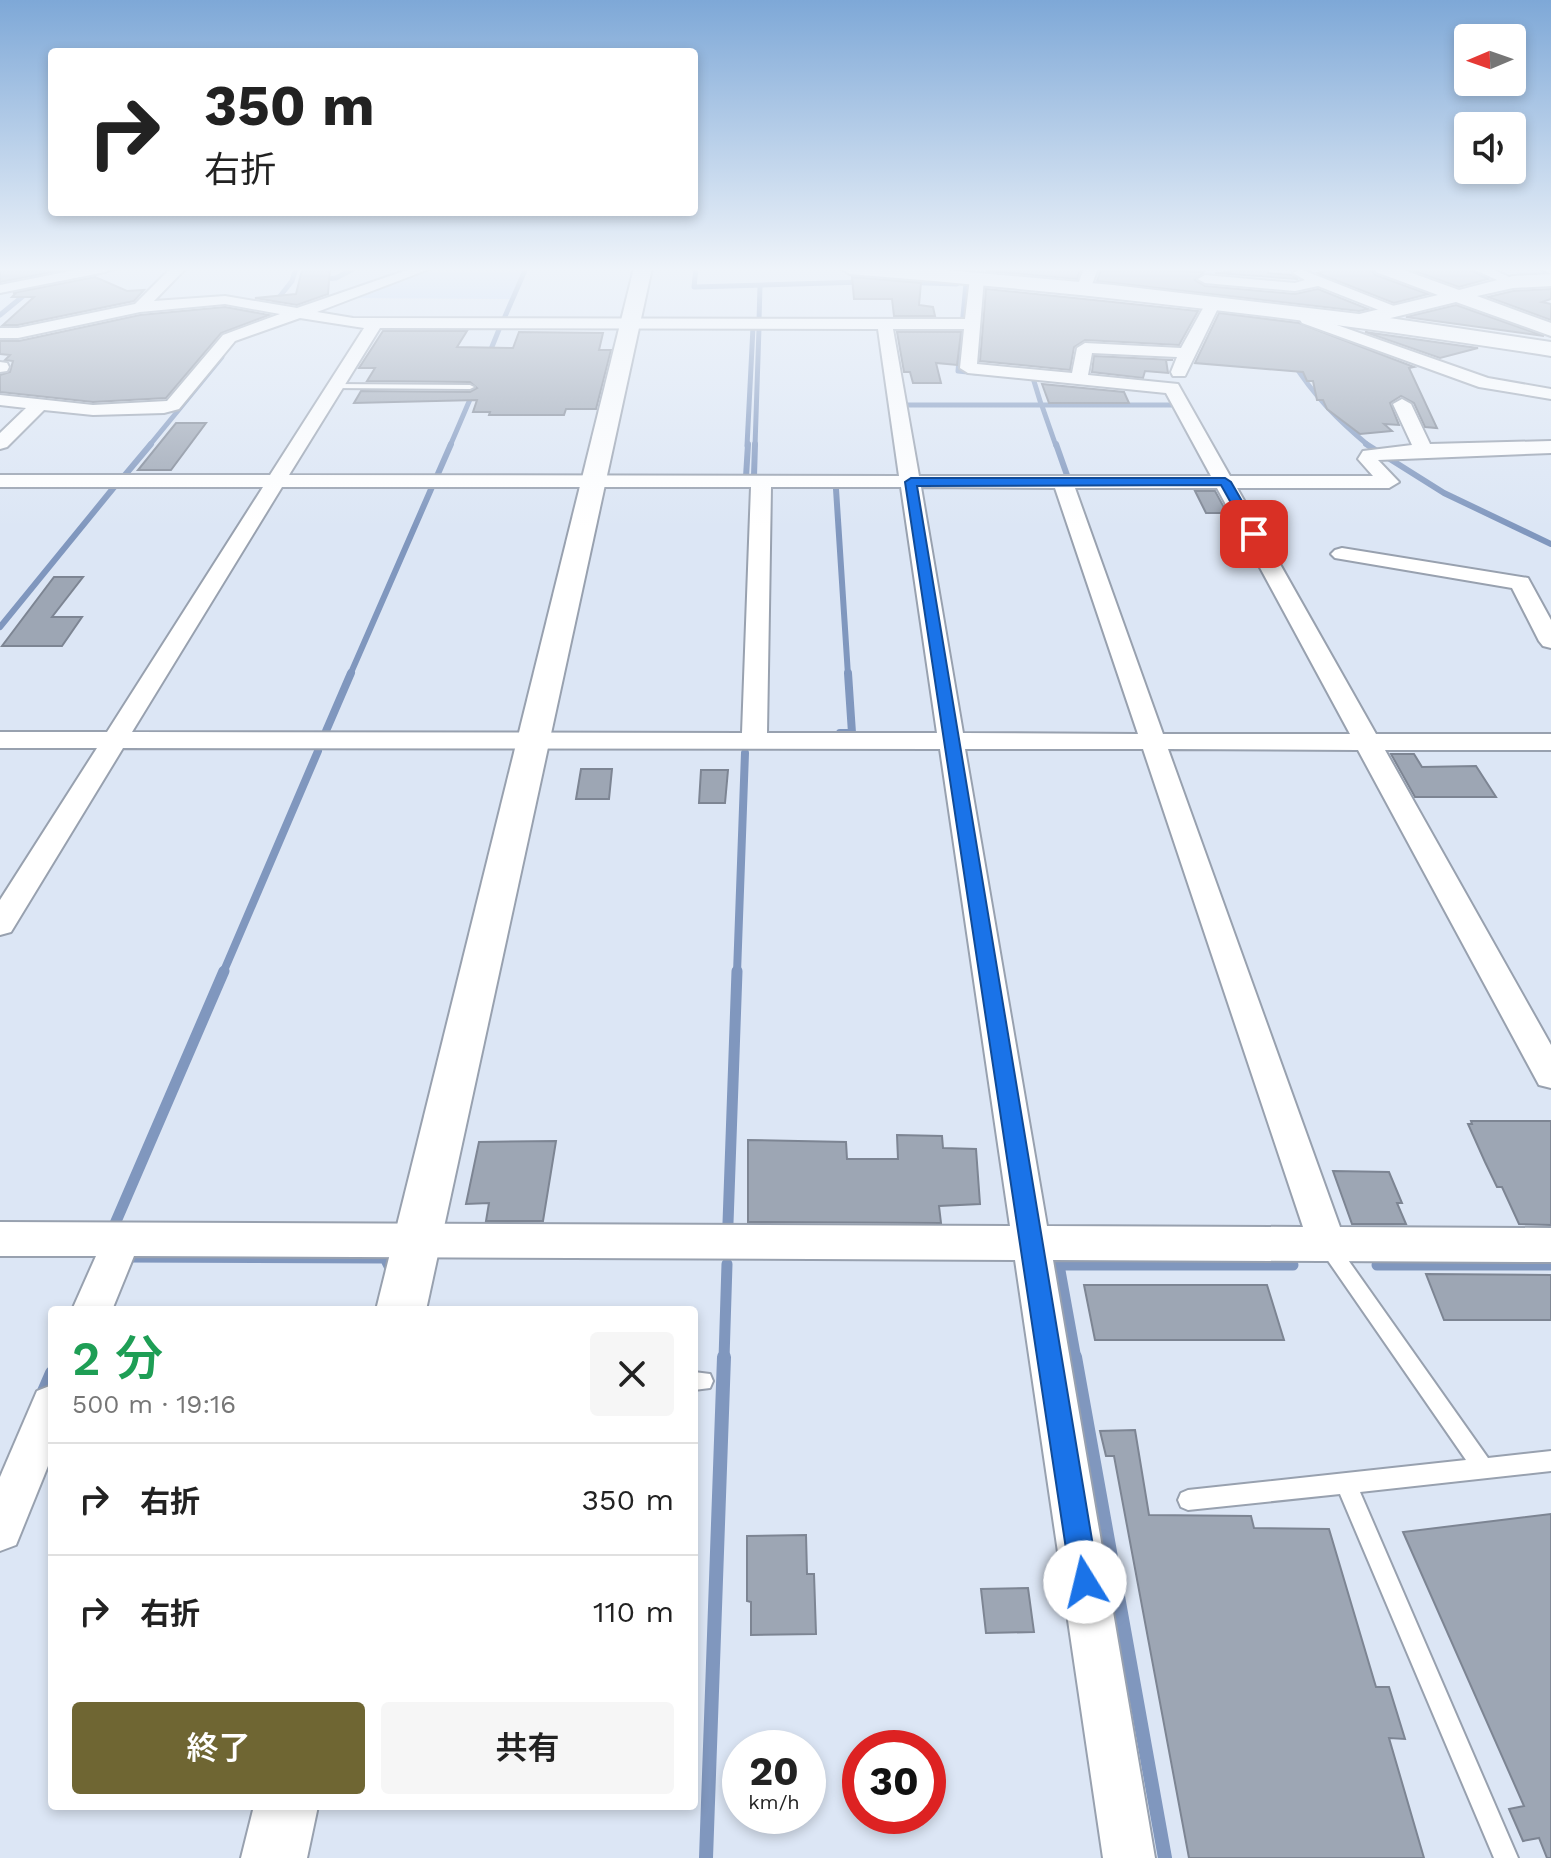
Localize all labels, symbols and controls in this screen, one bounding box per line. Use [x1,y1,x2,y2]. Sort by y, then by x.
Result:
north arrow [1454,24,1526,96]
map controls [1454,24,1526,184]
text: 350 m [204,73,375,139]
icon: right [72,80,176,184]
button: sound [1454,112,1526,184]
text: 右折 [204,149,276,191]
pin [1220,500,1288,568]
icon: arrive [1232,512,1276,556]
text: 2 分 [72,1330,163,1387]
button: close [590,1332,674,1416]
text: 500 m · 19:16 [72,1389,236,1419]
icon: right [72,1477,116,1521]
text: 350 m [582,1482,674,1517]
text: 右折 [140,1484,200,1519]
position arrow [1043,1540,1127,1624]
icon: right [72,1589,116,1633]
text: 110 m [593,1594,674,1629]
text: 右折 [140,1596,200,1631]
button: 終了 [72,1702,365,1794]
button: 共有 [381,1702,674,1794]
speed limit sign: 30 [842,1730,946,1834]
text: 20 [749,1748,799,1795]
text: km/h [748,1790,800,1814]

